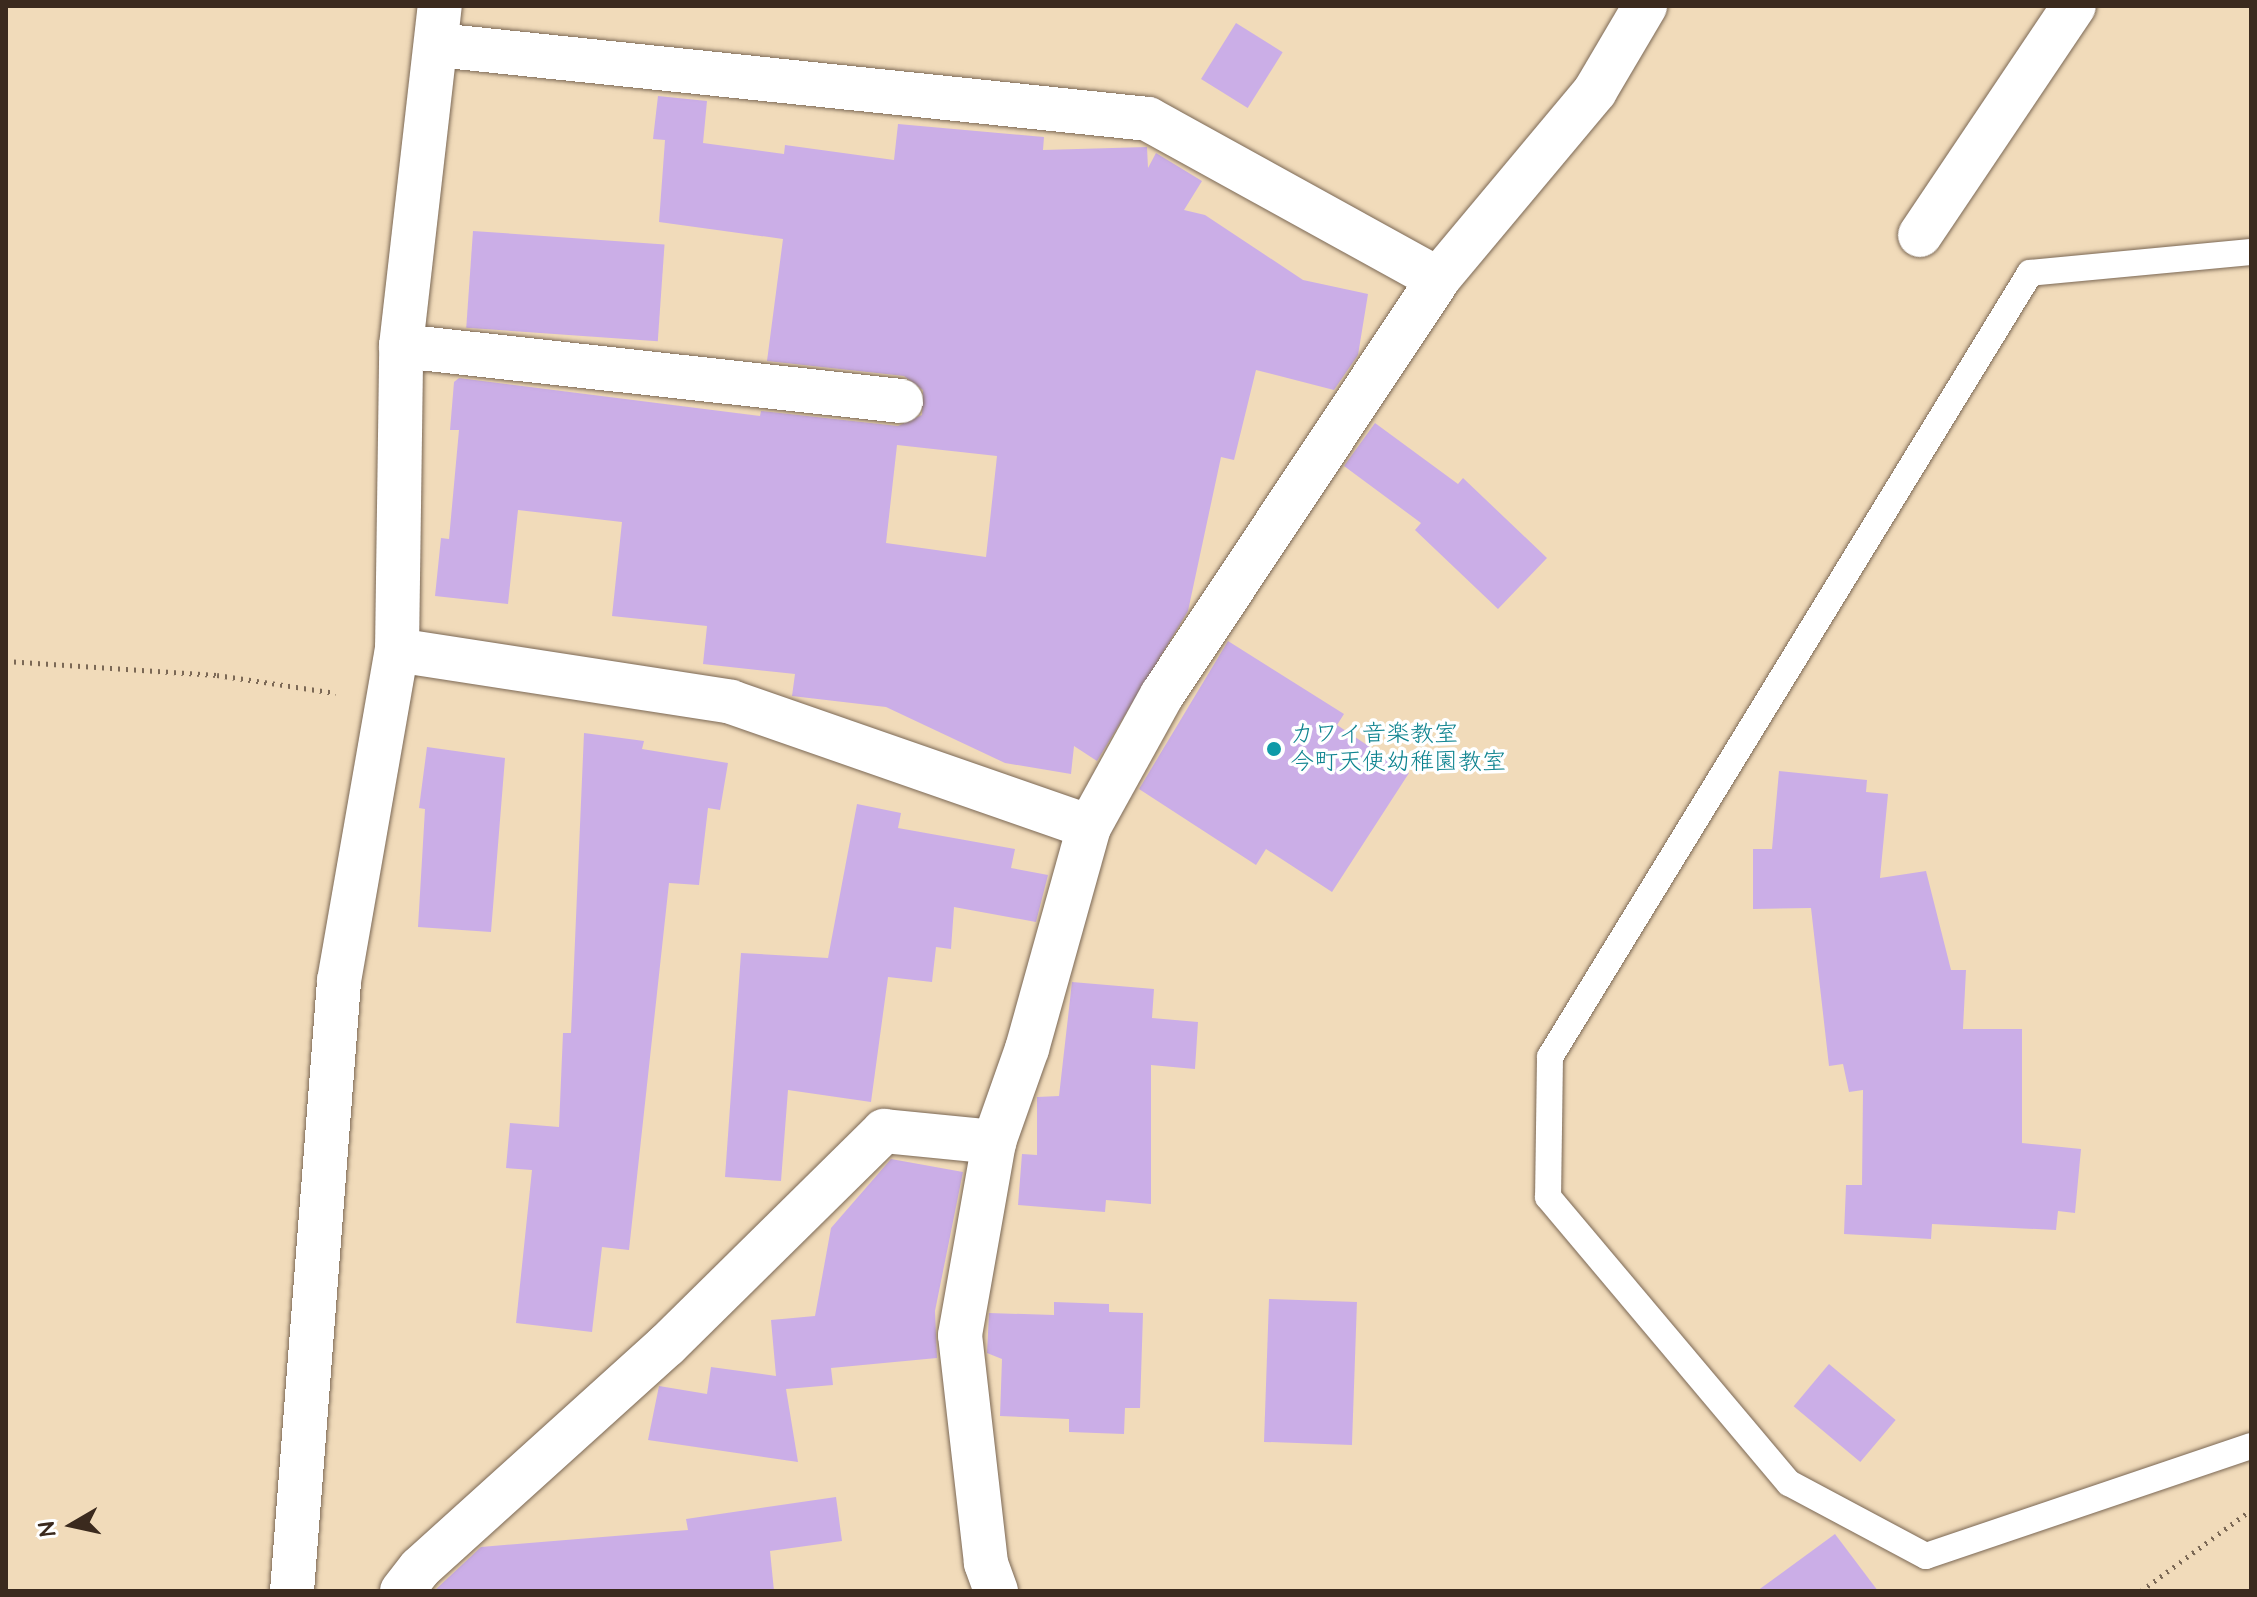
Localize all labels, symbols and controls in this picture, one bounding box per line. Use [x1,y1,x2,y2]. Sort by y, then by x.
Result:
place label: カワイ音楽教室 今町天使幼稚園教室 [1290,721,1506,777]
marker: カワイ音楽教室 今町天使幼稚園教室 [1265,740,1283,758]
north arrow [32,1485,112,1565]
text: N [31,1520,64,1538]

